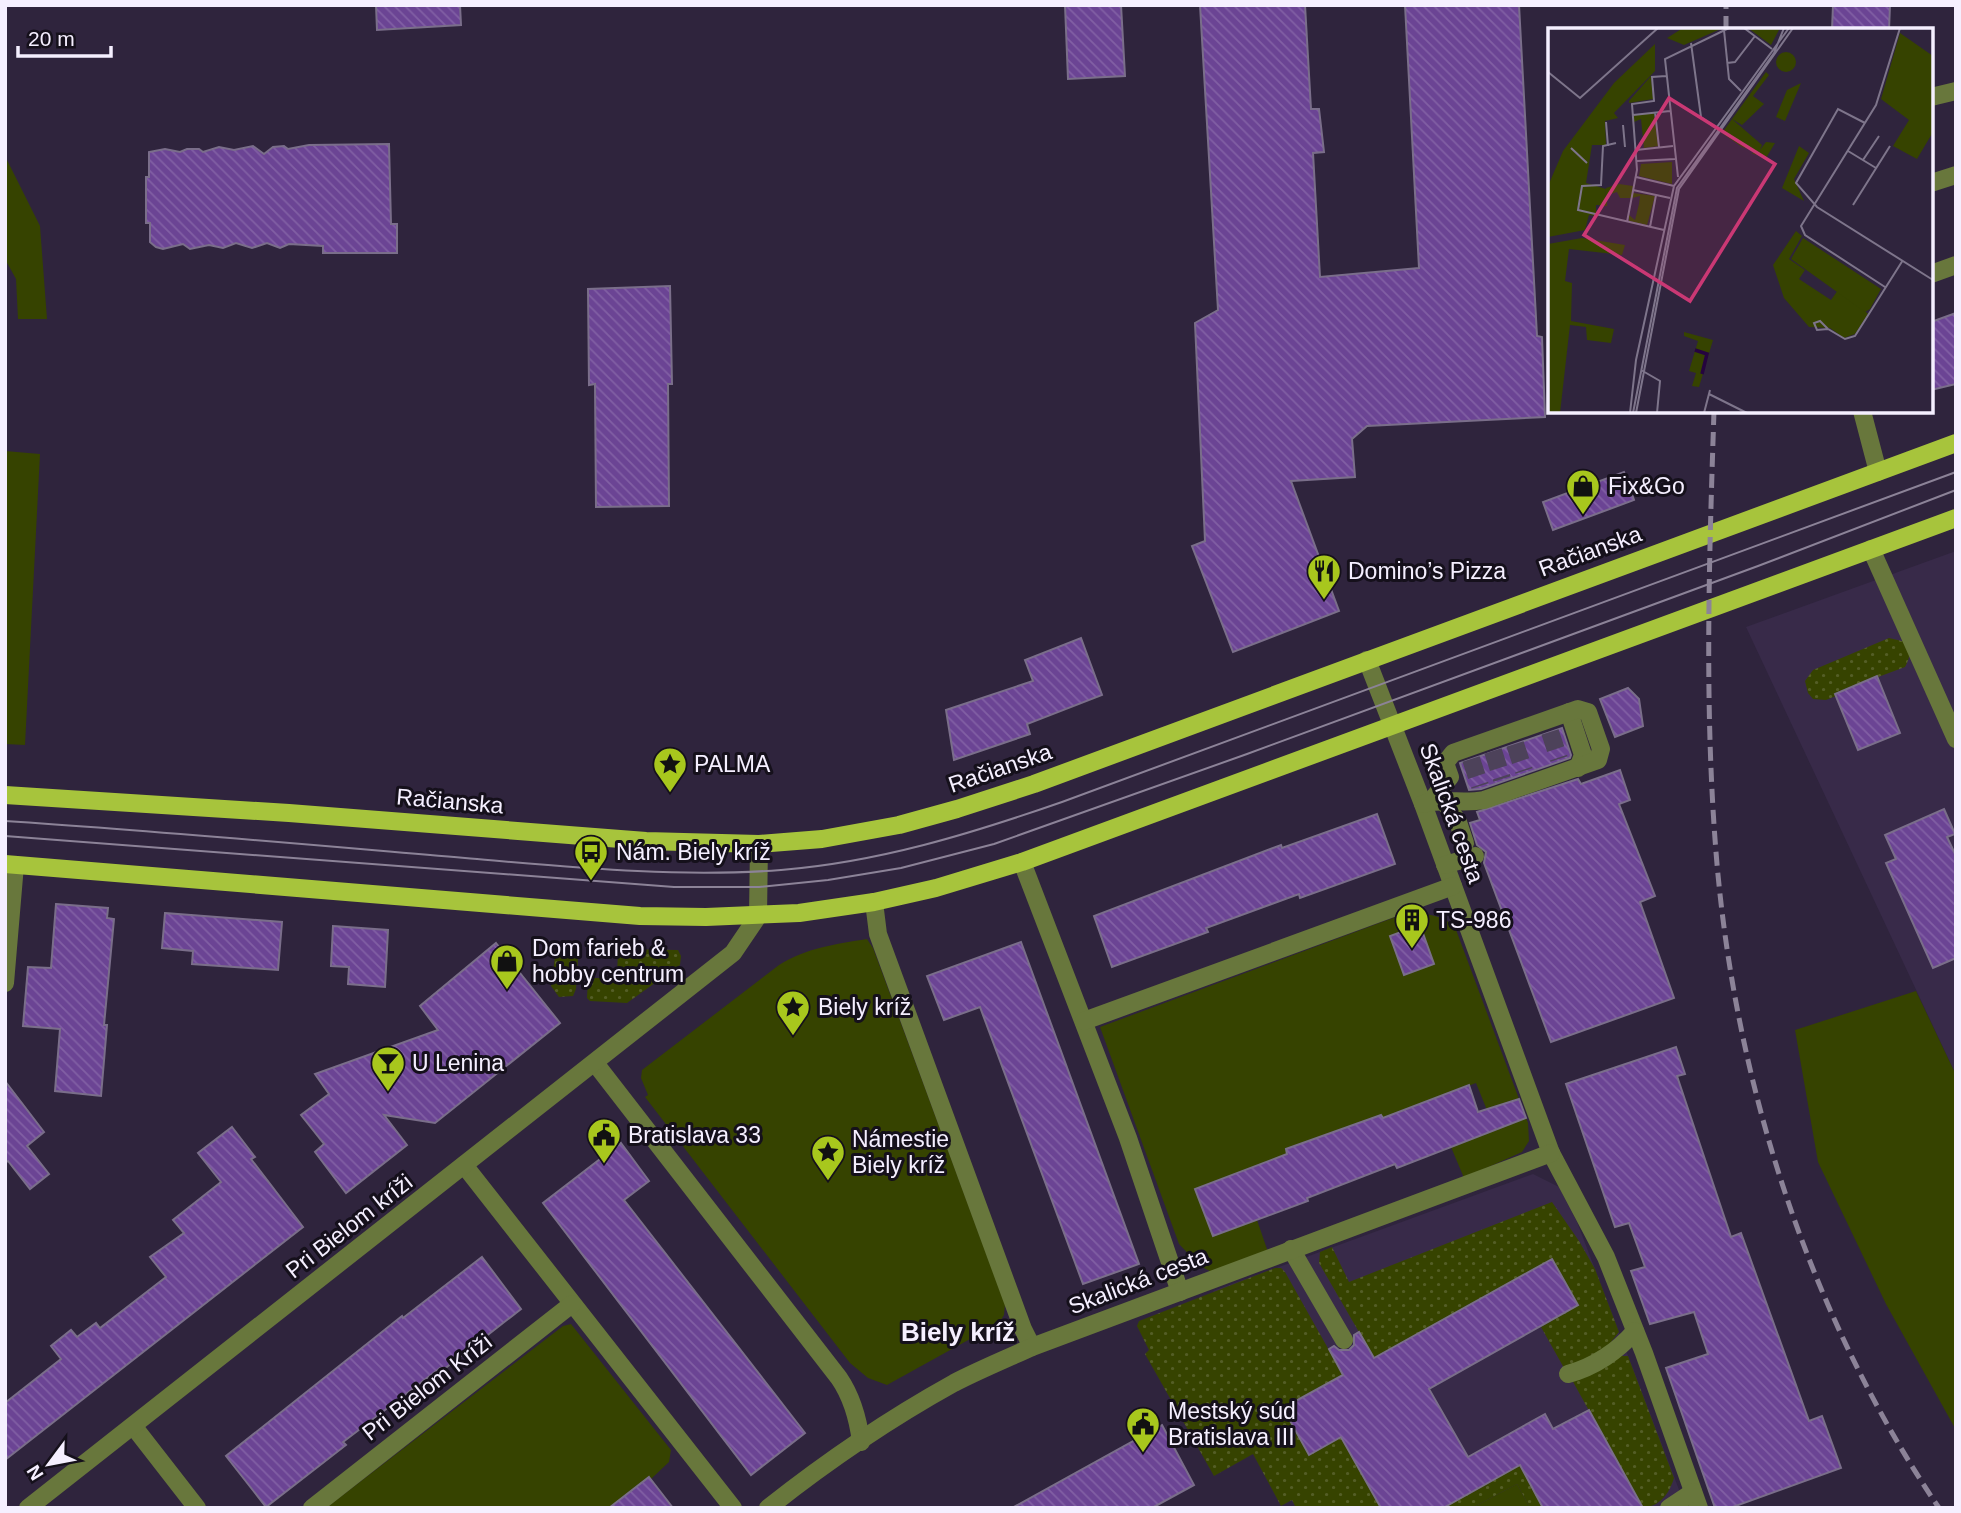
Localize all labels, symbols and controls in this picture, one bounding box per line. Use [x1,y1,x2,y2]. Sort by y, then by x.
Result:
scale bar [18,14,110,58]
text: 20 m [28,27,75,50]
inset map [1548,28,1933,413]
shop icon: Fix&Go [1564,467,1602,516]
place label: Fix&Go [1608,473,1685,499]
street label: Račianska [1535,520,1645,582]
restaurant icon: Domino’s Pizza [1305,552,1343,601]
place label: Domino’s Pizza [1348,558,1506,584]
street label: Račianska [945,738,1055,798]
street label: Skalická cesta [1415,739,1489,887]
place icon: PALMA [651,745,689,794]
place label: PALMA [694,751,771,777]
street label: Račianska [395,783,505,819]
bus stop icon: Nám. Biely kríž [572,833,610,882]
place label: Nám. Biely kríž [616,839,771,865]
building icon: TS-986 [1393,901,1431,950]
place label: TS-986 [1436,907,1511,933]
place label: Dom farieb & hobby centrum [532,935,684,987]
shop icon: Dom farieb & hobby centrum [488,942,526,991]
place icon: Biely kríž [774,988,812,1037]
place label: Biely kríž [818,994,911,1020]
bar icon: U Lenina [369,1044,407,1093]
place label: U Lenina [412,1050,504,1076]
public building icon: Bratislava 33 [585,1116,623,1165]
place label: Bratislava 33 [628,1122,761,1148]
place label: Námestie Biely kríž [852,1126,949,1178]
place icon: Námestie Biely kríž [809,1133,847,1182]
street label: Pri Bielom kríži [281,1169,417,1283]
street label: Skalická cesta [1065,1242,1211,1319]
district label: Biely kríž [901,1317,1015,1347]
street label: Pri Bielom Kríži [357,1328,497,1446]
place label: Mestský súd Bratislava III [1168,1398,1296,1450]
public building icon: Mestský súd Bratislava III [1124,1405,1162,1454]
north arrow [14,1429,84,1499]
text: N [22,1461,48,1484]

